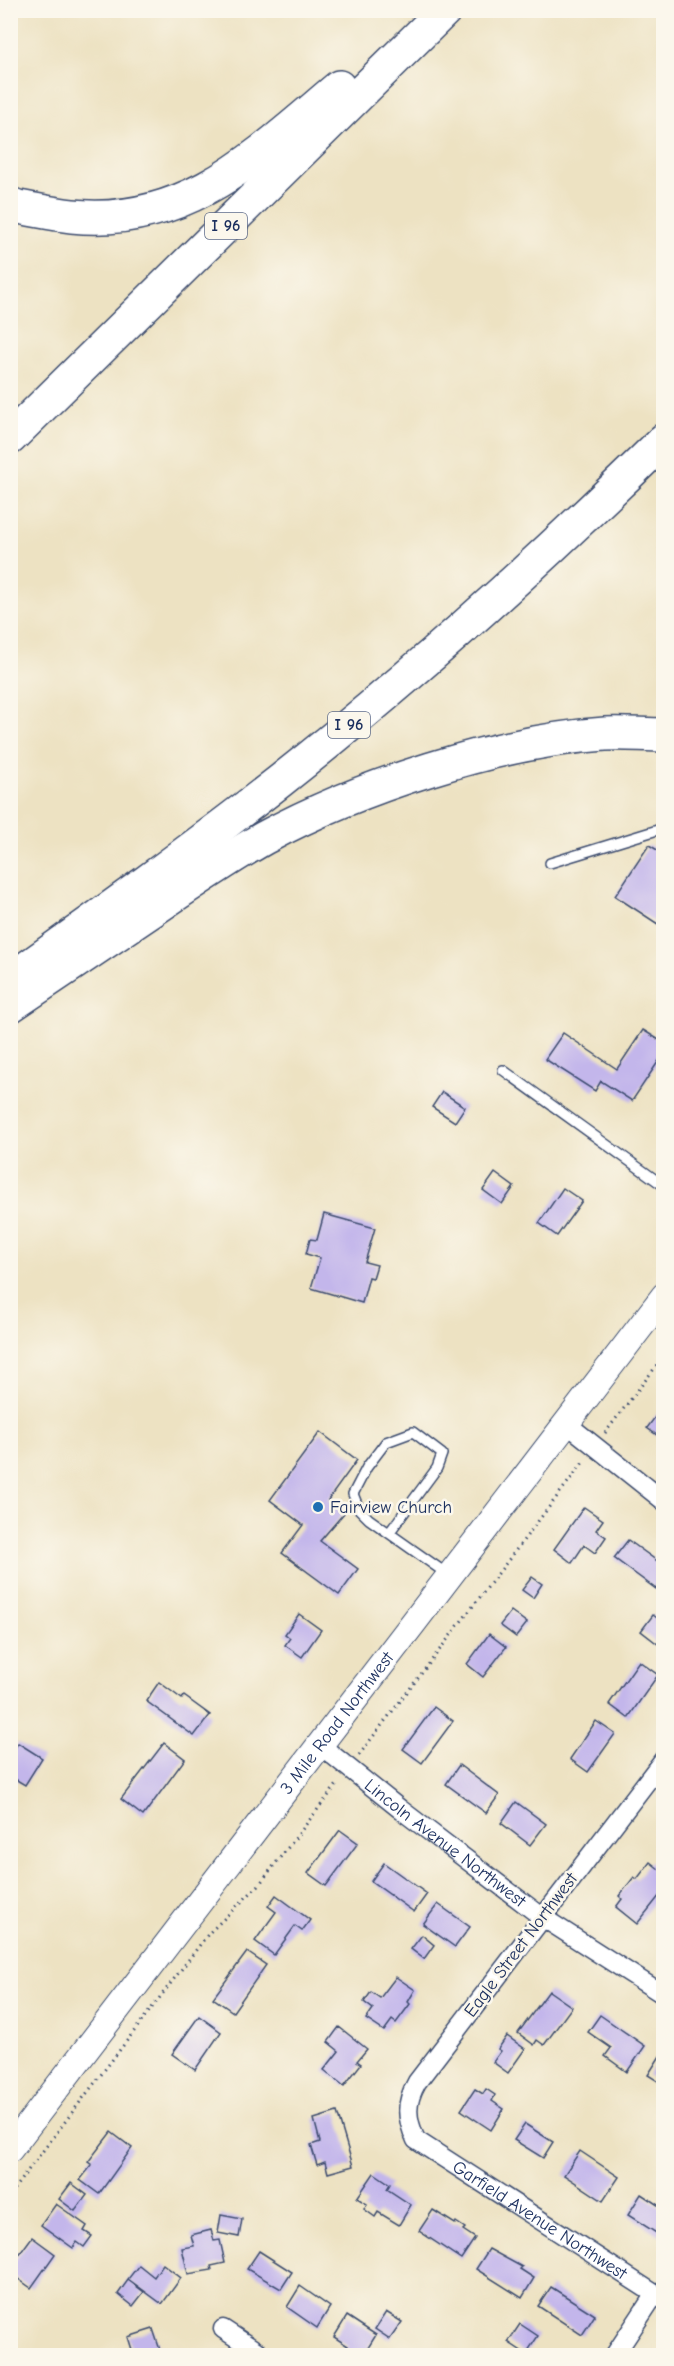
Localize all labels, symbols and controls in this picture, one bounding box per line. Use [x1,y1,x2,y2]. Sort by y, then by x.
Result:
road number: I 96 [205,213,247,239]
road number: I 96 [328,712,370,738]
place label: Fairview Church [330,1497,452,1518]
marker: Fairview Church [311,1500,325,1514]
street label: 3 Mile Road Northwest [276,1647,398,1798]
street label: Lincoln Avenue Northwest [360,1774,531,1912]
street label: Eagle Street Northwest [460,1868,583,2021]
street label: Garfield Avenue Northwest [449,2156,632,2284]

